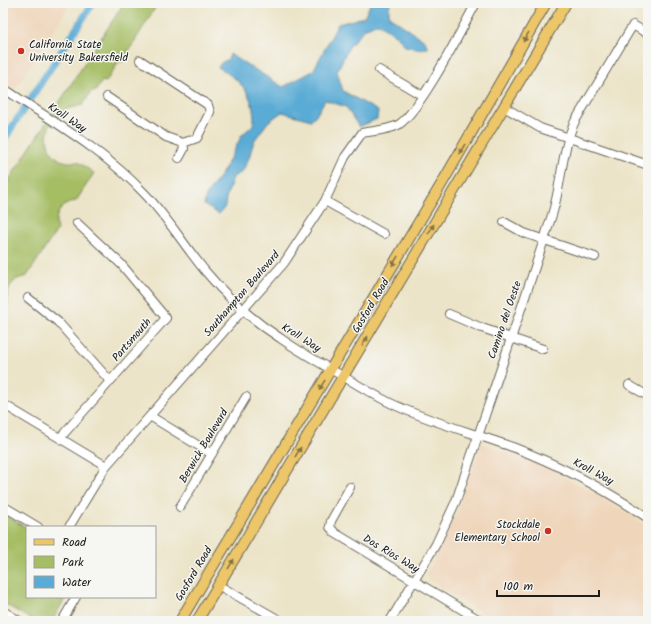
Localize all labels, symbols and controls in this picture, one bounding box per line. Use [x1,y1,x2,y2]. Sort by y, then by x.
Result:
one-way arrow [523,31,530,43]
place label: California State University Bakersfield [29,36,128,67]
marker: California State University Bakersfield [16,46,26,56]
street label: Kroll Way [44,98,91,138]
one-way arrow [458,143,465,155]
one-way arrow [428,223,435,235]
street label: Southampton Boulevard [200,247,285,341]
one-way arrow [392,255,399,267]
street label: Gosford Road [348,275,395,337]
street label: Camino del Oeste [483,278,527,361]
street label: Partsmouth [108,314,156,366]
street label: Kroll Way [278,319,325,358]
one-way arrow [361,336,369,346]
one-way arrow [318,379,325,391]
street label: Berwick Boulevard [175,405,234,487]
one-way arrow [294,446,301,458]
street label: Kroll Way [569,454,617,491]
place label: Stockdale Elementary School [454,516,540,547]
legend [26,526,156,598]
marker: Stockdale Elementary School [543,526,553,536]
street label: Dos Rios Way [359,530,423,578]
text: Road [62,533,87,552]
street label: Gosford Road [171,543,218,605]
text: Park [62,553,84,572]
one-way arrow [227,559,235,569]
scale bar [497,572,599,598]
text: Water [62,573,92,592]
text: 100 m [503,577,534,596]

